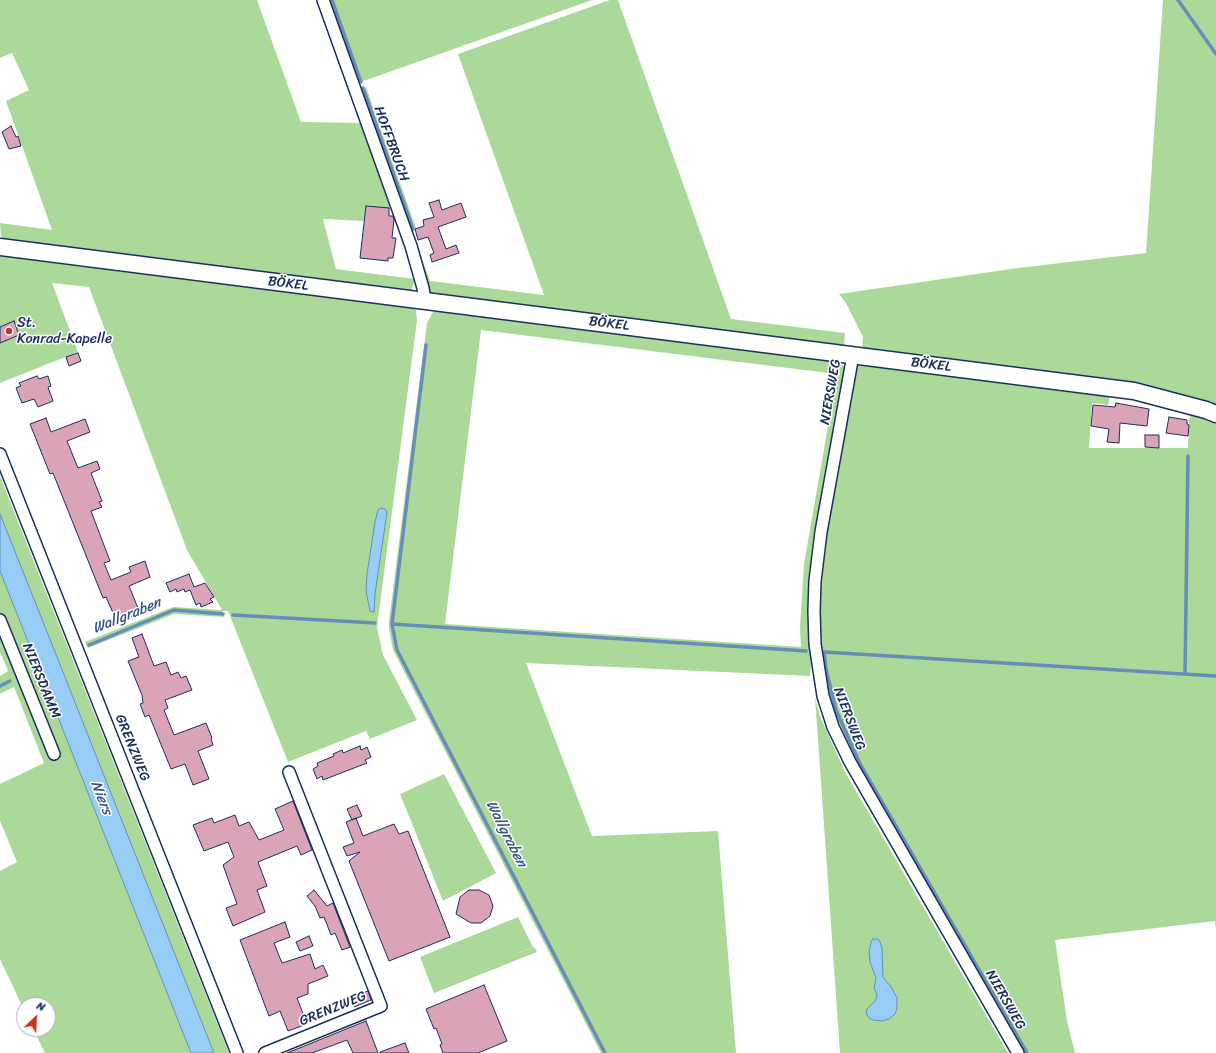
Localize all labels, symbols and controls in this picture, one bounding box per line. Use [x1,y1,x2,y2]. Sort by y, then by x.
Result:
street label: HOFFBRUCH [370,104,412,184]
street label: BÖKEL [267,273,309,295]
street label: BÖKEL [588,313,630,335]
place label: St. Konrad-Kapelle [17,315,112,348]
marker: St. Konrad-Kapelle [4,326,14,336]
street label: BÖKEL [910,354,952,376]
street label: NIERSWEG [817,358,845,426]
water label: Wallgraben [90,594,164,638]
street label: NIERSDAMM [18,641,64,721]
street label: NIERSWEG [829,685,869,753]
street label: GRENZWEG [111,712,153,784]
water label: Niers [86,778,116,818]
water label: Wallgraben [482,798,530,870]
street label: NIERSWEG [981,967,1029,1033]
street label: GRENZWEG [297,988,369,1030]
text: N [33,996,48,1017]
north arrow [16,997,56,1037]

